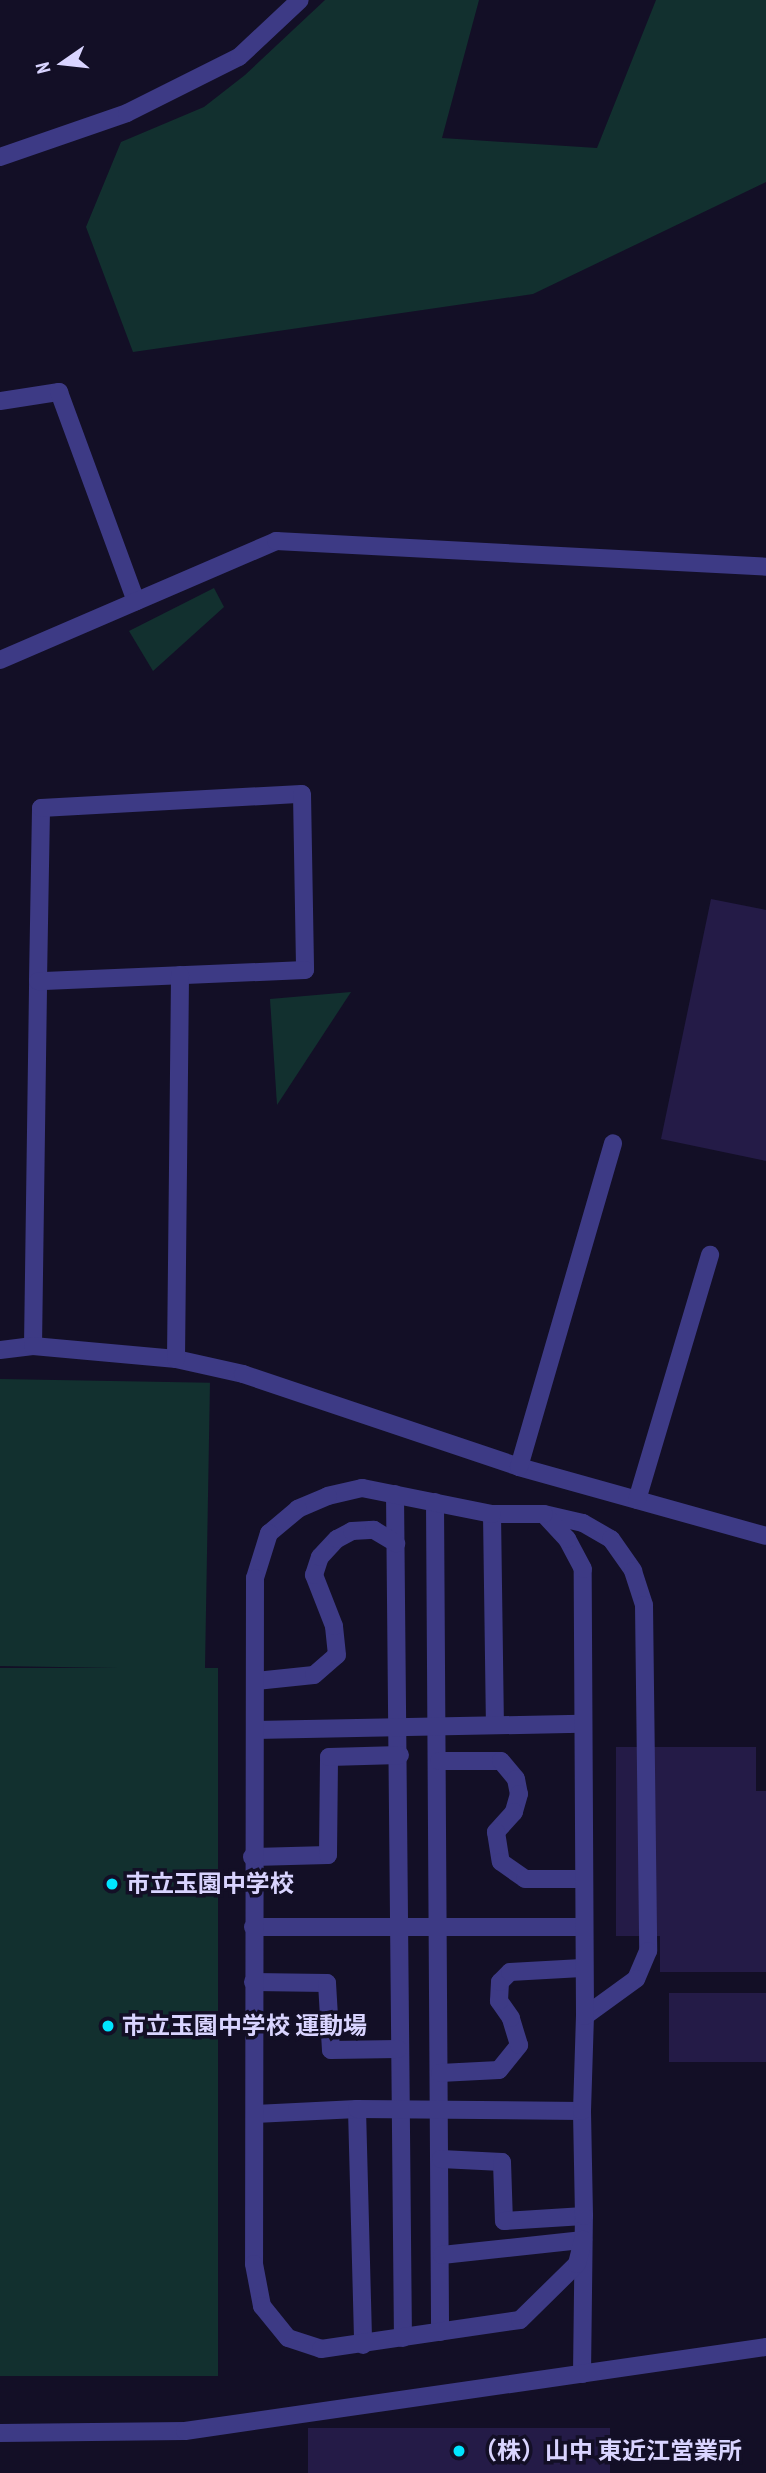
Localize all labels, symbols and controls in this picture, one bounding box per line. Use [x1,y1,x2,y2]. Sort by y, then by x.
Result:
north arrow [28,28,98,98]
text: N [30,60,56,76]
place label: 市立玉園中学校 [126,1870,294,1898]
marker: 市立玉園中学校 [104,1876,120,1892]
place label: 市立玉園中学校 運動場 [122,2012,367,2040]
marker: 市立玉園中学校 運動場 [100,2018,116,2034]
place label: （株）山中 東近江営業所 [473,2437,742,2465]
marker: （株）山中 東近江営業所 [451,2443,467,2459]

